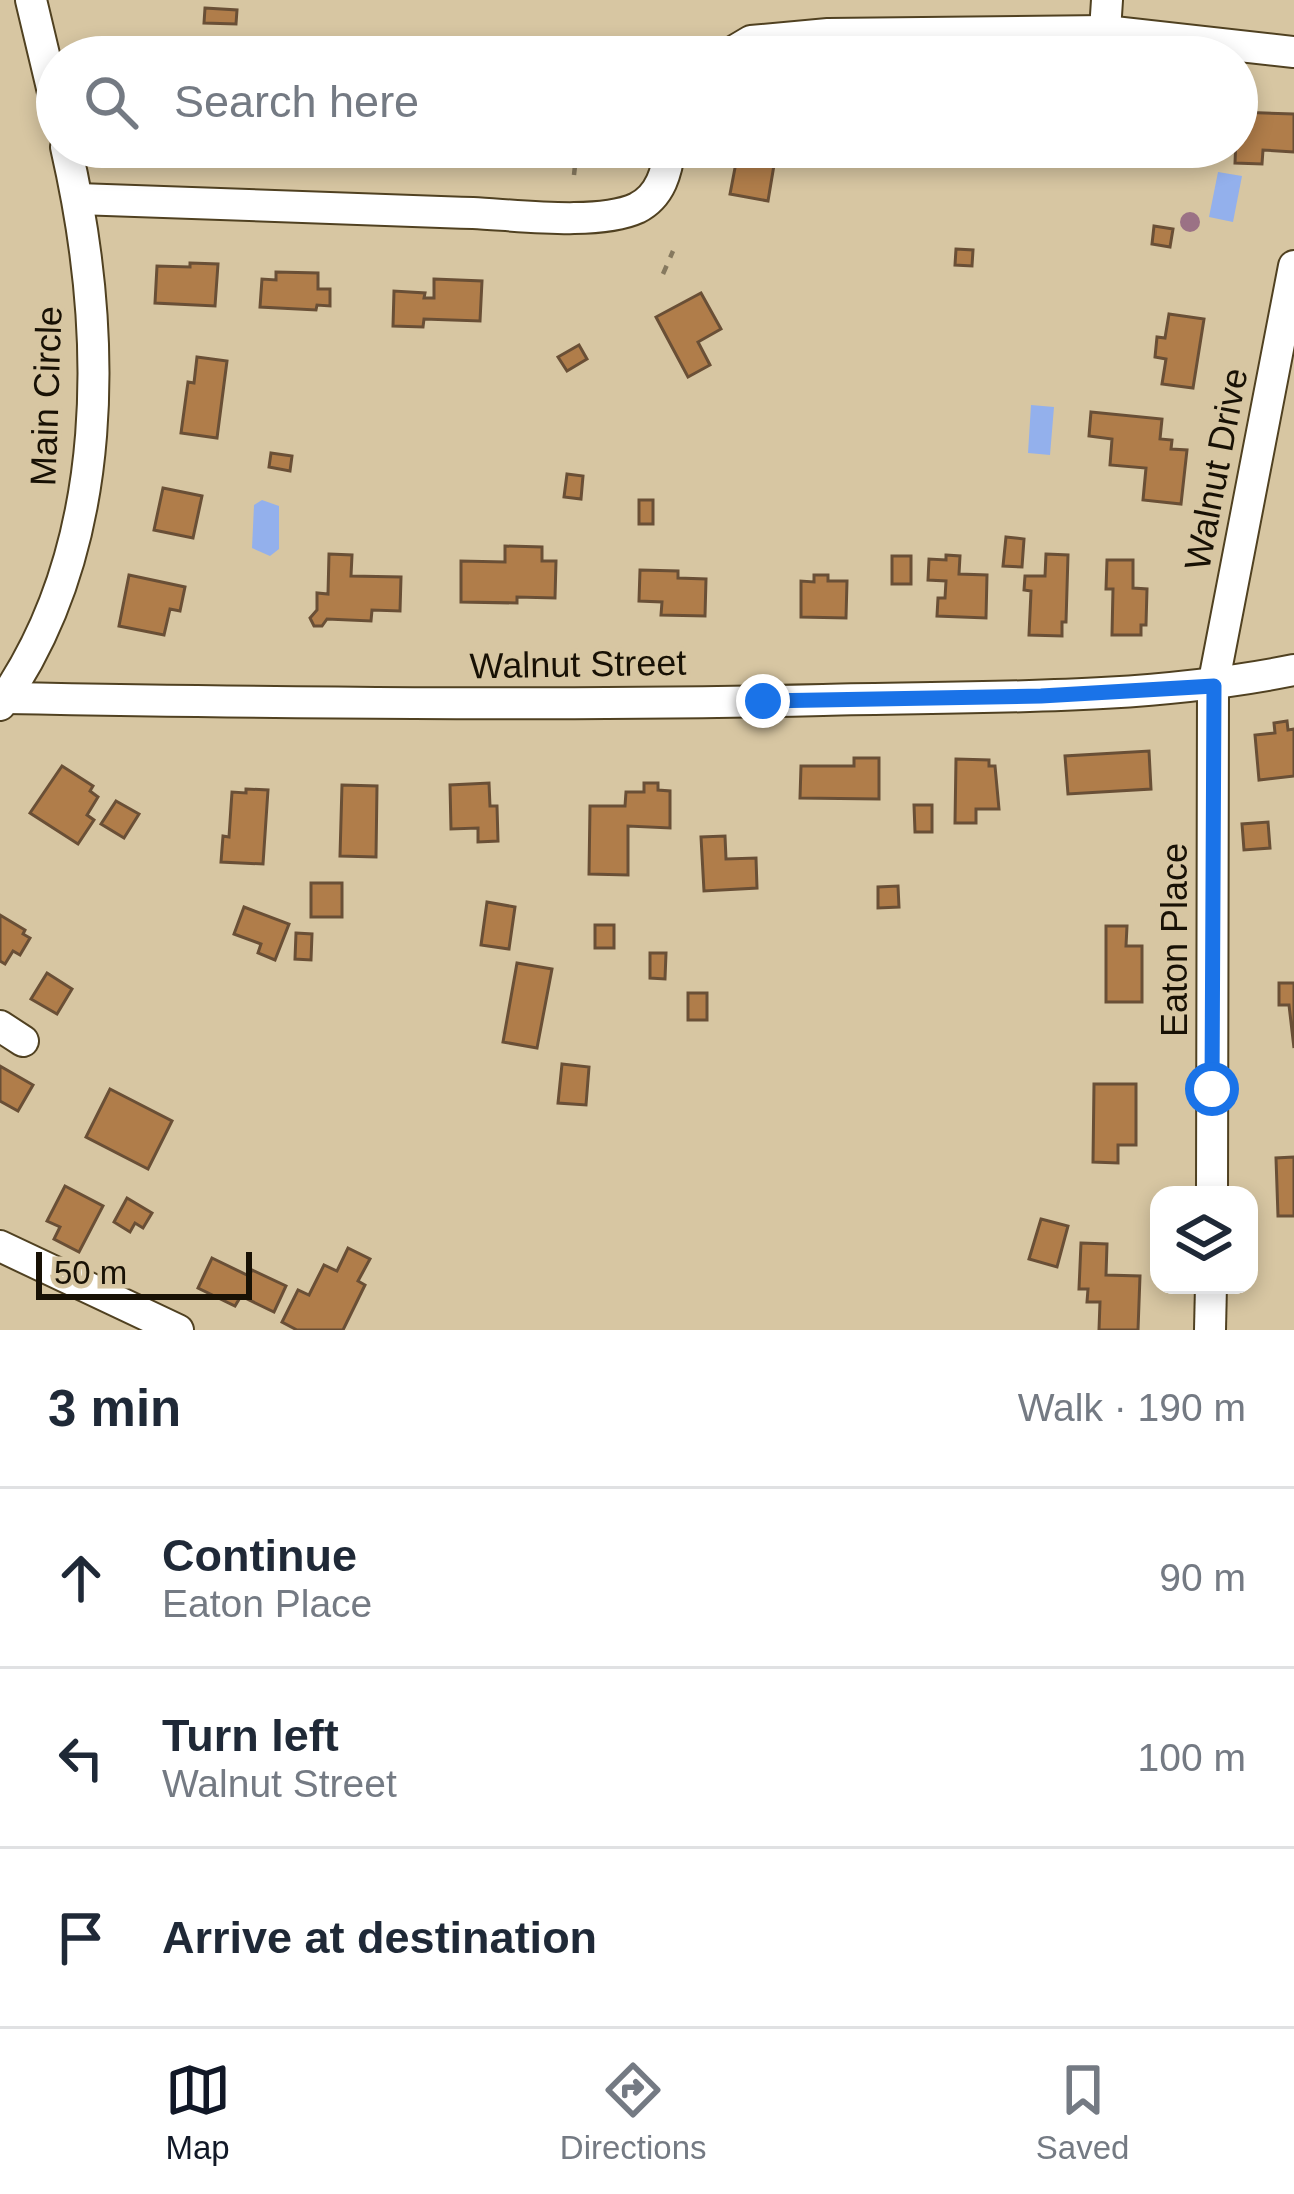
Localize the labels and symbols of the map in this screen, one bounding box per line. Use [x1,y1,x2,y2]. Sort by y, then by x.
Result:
street label: Main Circle [22,305,70,487]
street label: Walnut Drive [1176,365,1256,573]
street label: Walnut Street [469,642,687,686]
route end [736,674,790,728]
street label: Eaton Place [1154,843,1195,1037]
route start [1185,1062,1239,1116]
scale bar [36,1246,252,1299]

